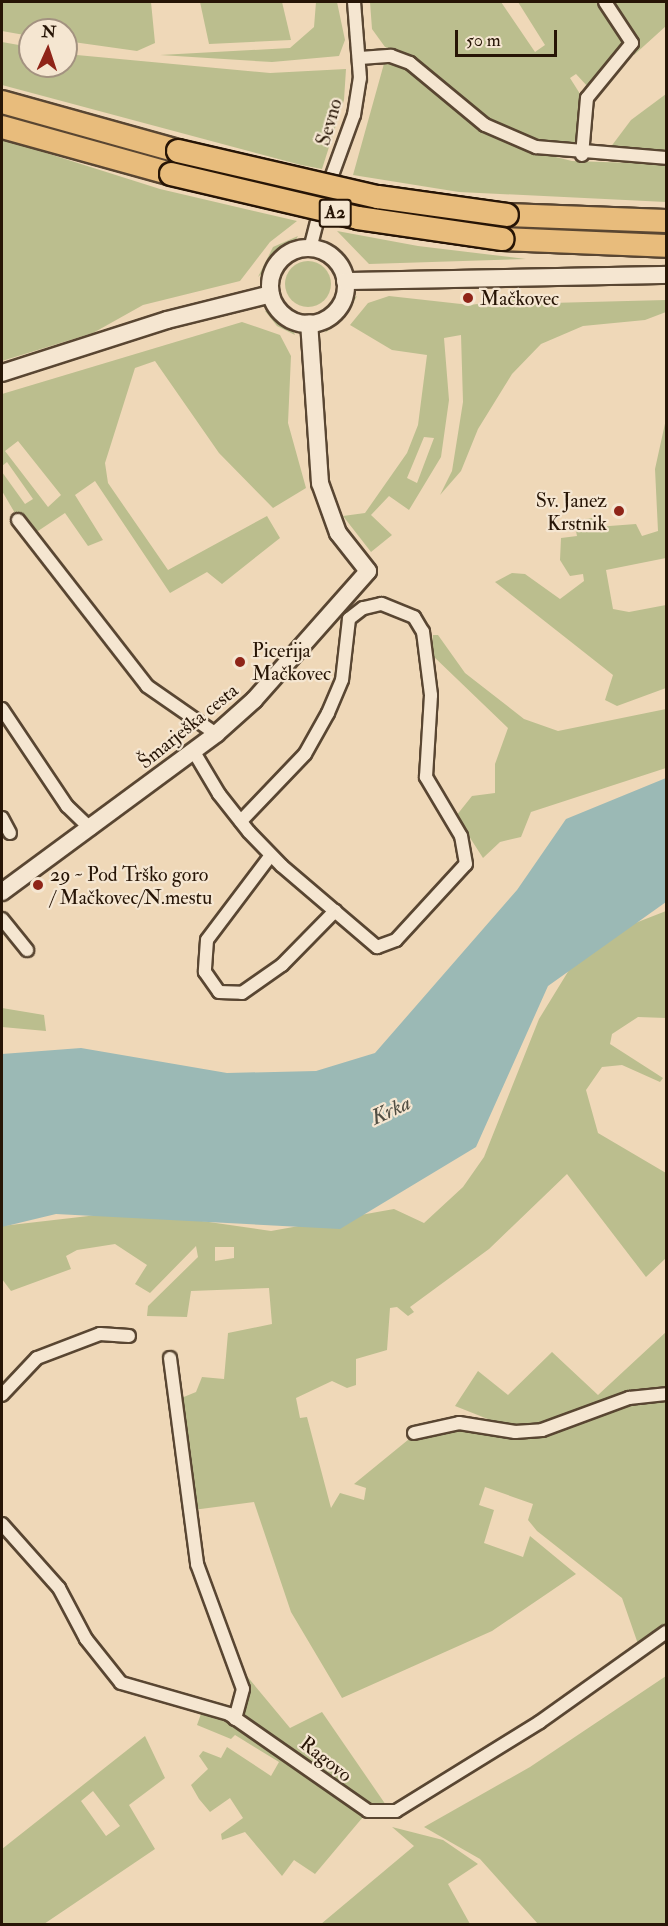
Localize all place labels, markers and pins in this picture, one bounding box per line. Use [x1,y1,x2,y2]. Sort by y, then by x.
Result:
place label: Mačkovec [480,286,559,310]
marker: Mačkovec [461,291,475,305]
place label: Sv. Janez Krstnik [536,488,607,535]
marker: Sv. Janez Krstnik [612,504,626,518]
place label: Picerija Mačkovec [252,638,331,685]
marker: Picerija Mačkovec [233,655,247,669]
place label: 29 ~ Pod Trško goro / Mačkovec/N.mestu [50,862,212,909]
marker: 29 ~ Pod Trško goro / Mačkovec/N.mestu [31,878,45,892]

